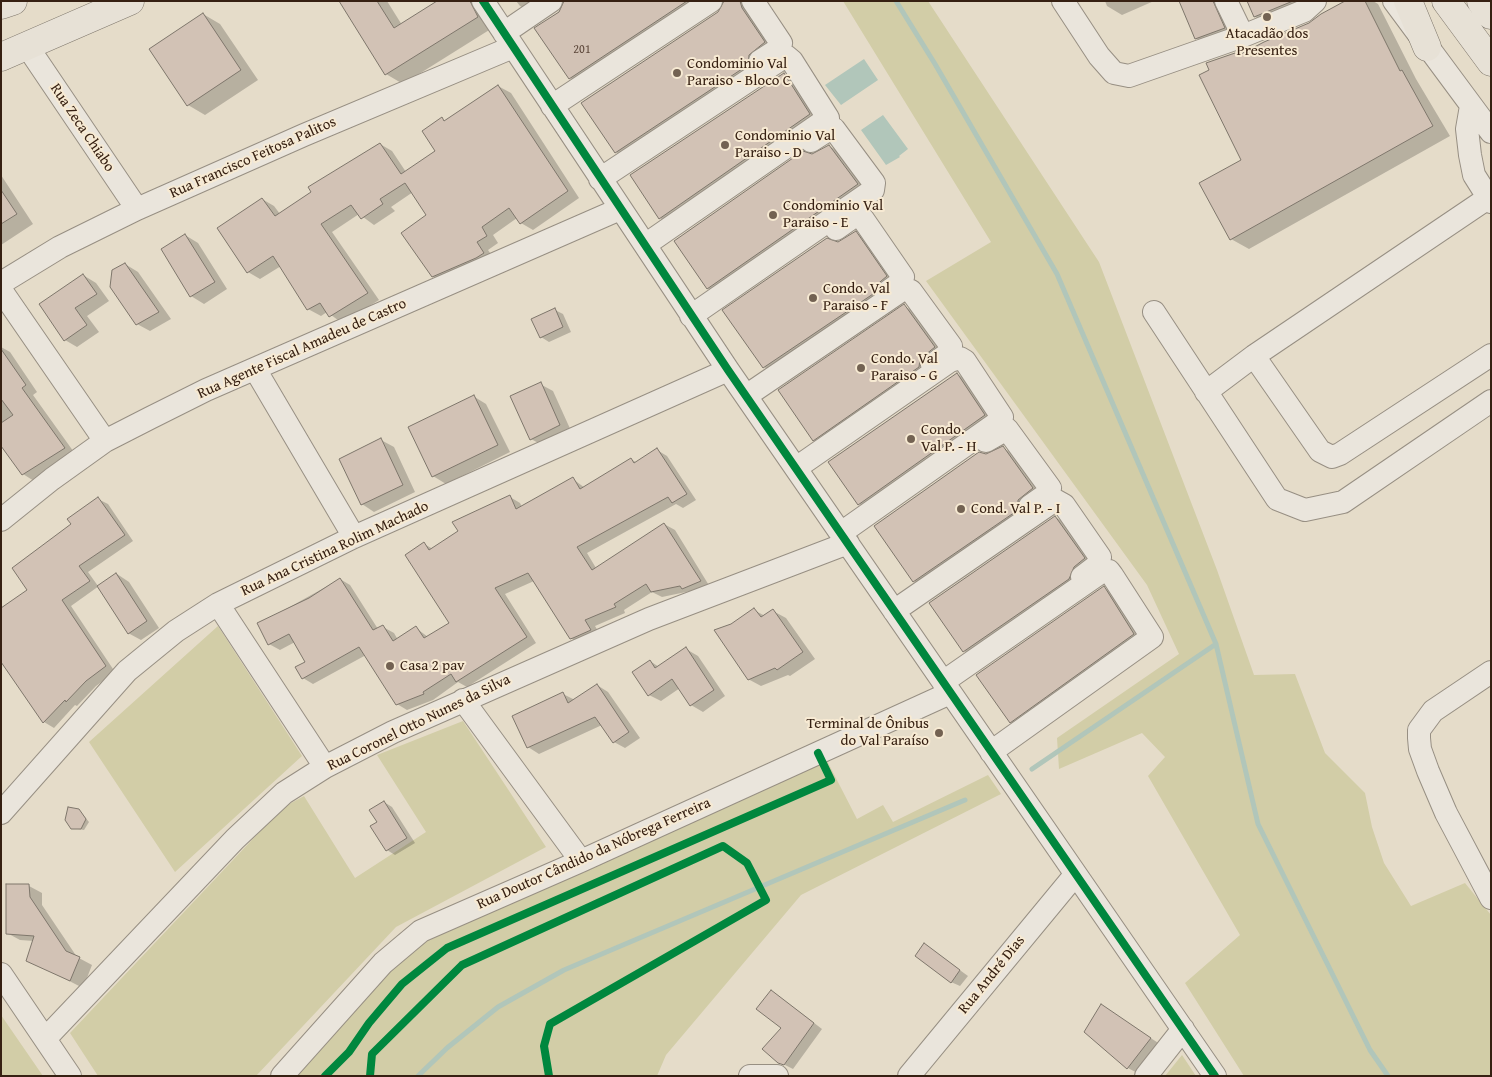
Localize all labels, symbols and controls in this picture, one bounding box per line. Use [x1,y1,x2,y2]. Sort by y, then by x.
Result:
marker: Atacadão dos Presentes [1261,11,1273,23]
place label: Atacadão dos Presentes [1226,25,1308,60]
house number: 201 [573,43,591,57]
place label: Condominio Val Paraiso - Bloco C [687,55,791,90]
marker: Condominio Val Paraiso - Bloco C [671,67,683,79]
street label: Rua Zeca Chiabo [46,80,118,176]
street label: Rua Francisco Feitosa Palitos [167,113,339,203]
place label: Condominio Val Paraiso - D [735,127,835,162]
marker: Condominio Val Paraiso - D [719,139,731,151]
place label: Condominio Val Paraiso - E [783,197,883,232]
marker: Condominio Val Paraiso - E [767,209,779,221]
place label: Condo. Val Paraiso - F [823,280,890,315]
marker: Condo. Val Paraiso - F [807,292,819,304]
street label: Rua Agente Fiscal Amadeu de Castro [195,295,409,403]
place label: Condo. Val Paraiso - G [871,350,938,385]
marker: Condo. Val Paraiso - G [855,362,867,374]
place label: Condo. Val P. - H [921,421,976,456]
marker: Condo. Val P. - H [905,433,917,445]
street label: Rua Ana Cristina Rolim Machado [238,497,432,601]
place label: Cond. Val P. - I [971,500,1060,518]
marker: Cond. Val P. - I [955,503,967,515]
place label: Casa 2 pav [400,657,465,675]
marker: Casa 2 pav [384,660,396,672]
street label: Rua Coronel Otto Nunes da Silva [325,671,513,775]
place label: Terminal de Ônibus do Val Paraíso [807,715,929,750]
marker: Terminal de Ônibus do Val Paraíso [933,727,945,739]
street label: Rua Doutor Cândido da Nóbrega Ferreira [474,794,714,914]
street label: Rua André Dias [955,932,1029,1018]

